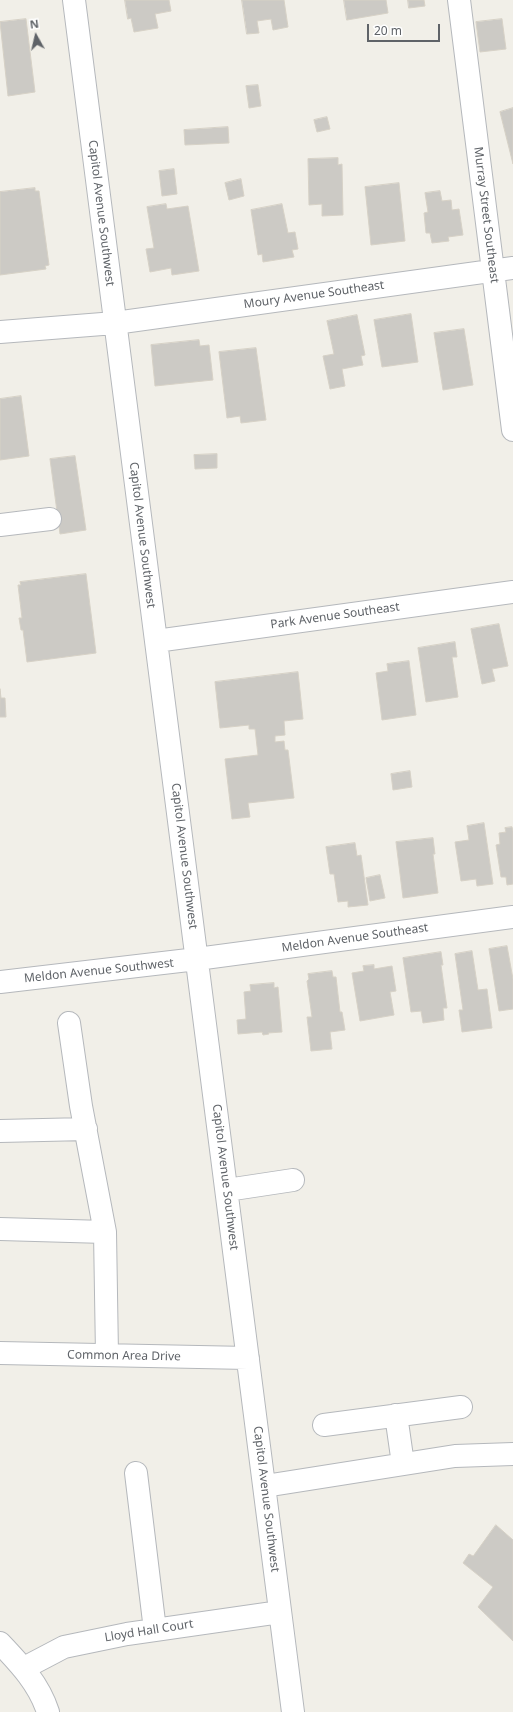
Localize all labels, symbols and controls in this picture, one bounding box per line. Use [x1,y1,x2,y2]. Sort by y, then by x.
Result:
north arrow [16,16,56,56]
text: N [29,16,40,32]
scale bar [369,16,442,42]
text: 20 m [374,22,402,39]
street label: Capitol Avenue Southwest [85,139,117,287]
street label: Murray Street Southeast [470,146,502,284]
street label: Moury Avenue Southeast [243,278,385,312]
street label: Capitol Avenue Southwest [126,461,158,609]
street label: Park Avenue Southeast [269,600,401,632]
street label: Capitol Avenue Southwest [168,782,200,930]
street label: Meldon Avenue Southeast [281,921,429,955]
street label: Meldon Avenue Southwest [23,956,175,986]
street label: Capitol Avenue Southwest [209,1103,241,1251]
street label: Common Area Drive [67,1348,181,1364]
street label: Capitol Avenue Southwest [250,1425,282,1573]
street label: Lloyd Hall Court [104,1617,194,1645]

